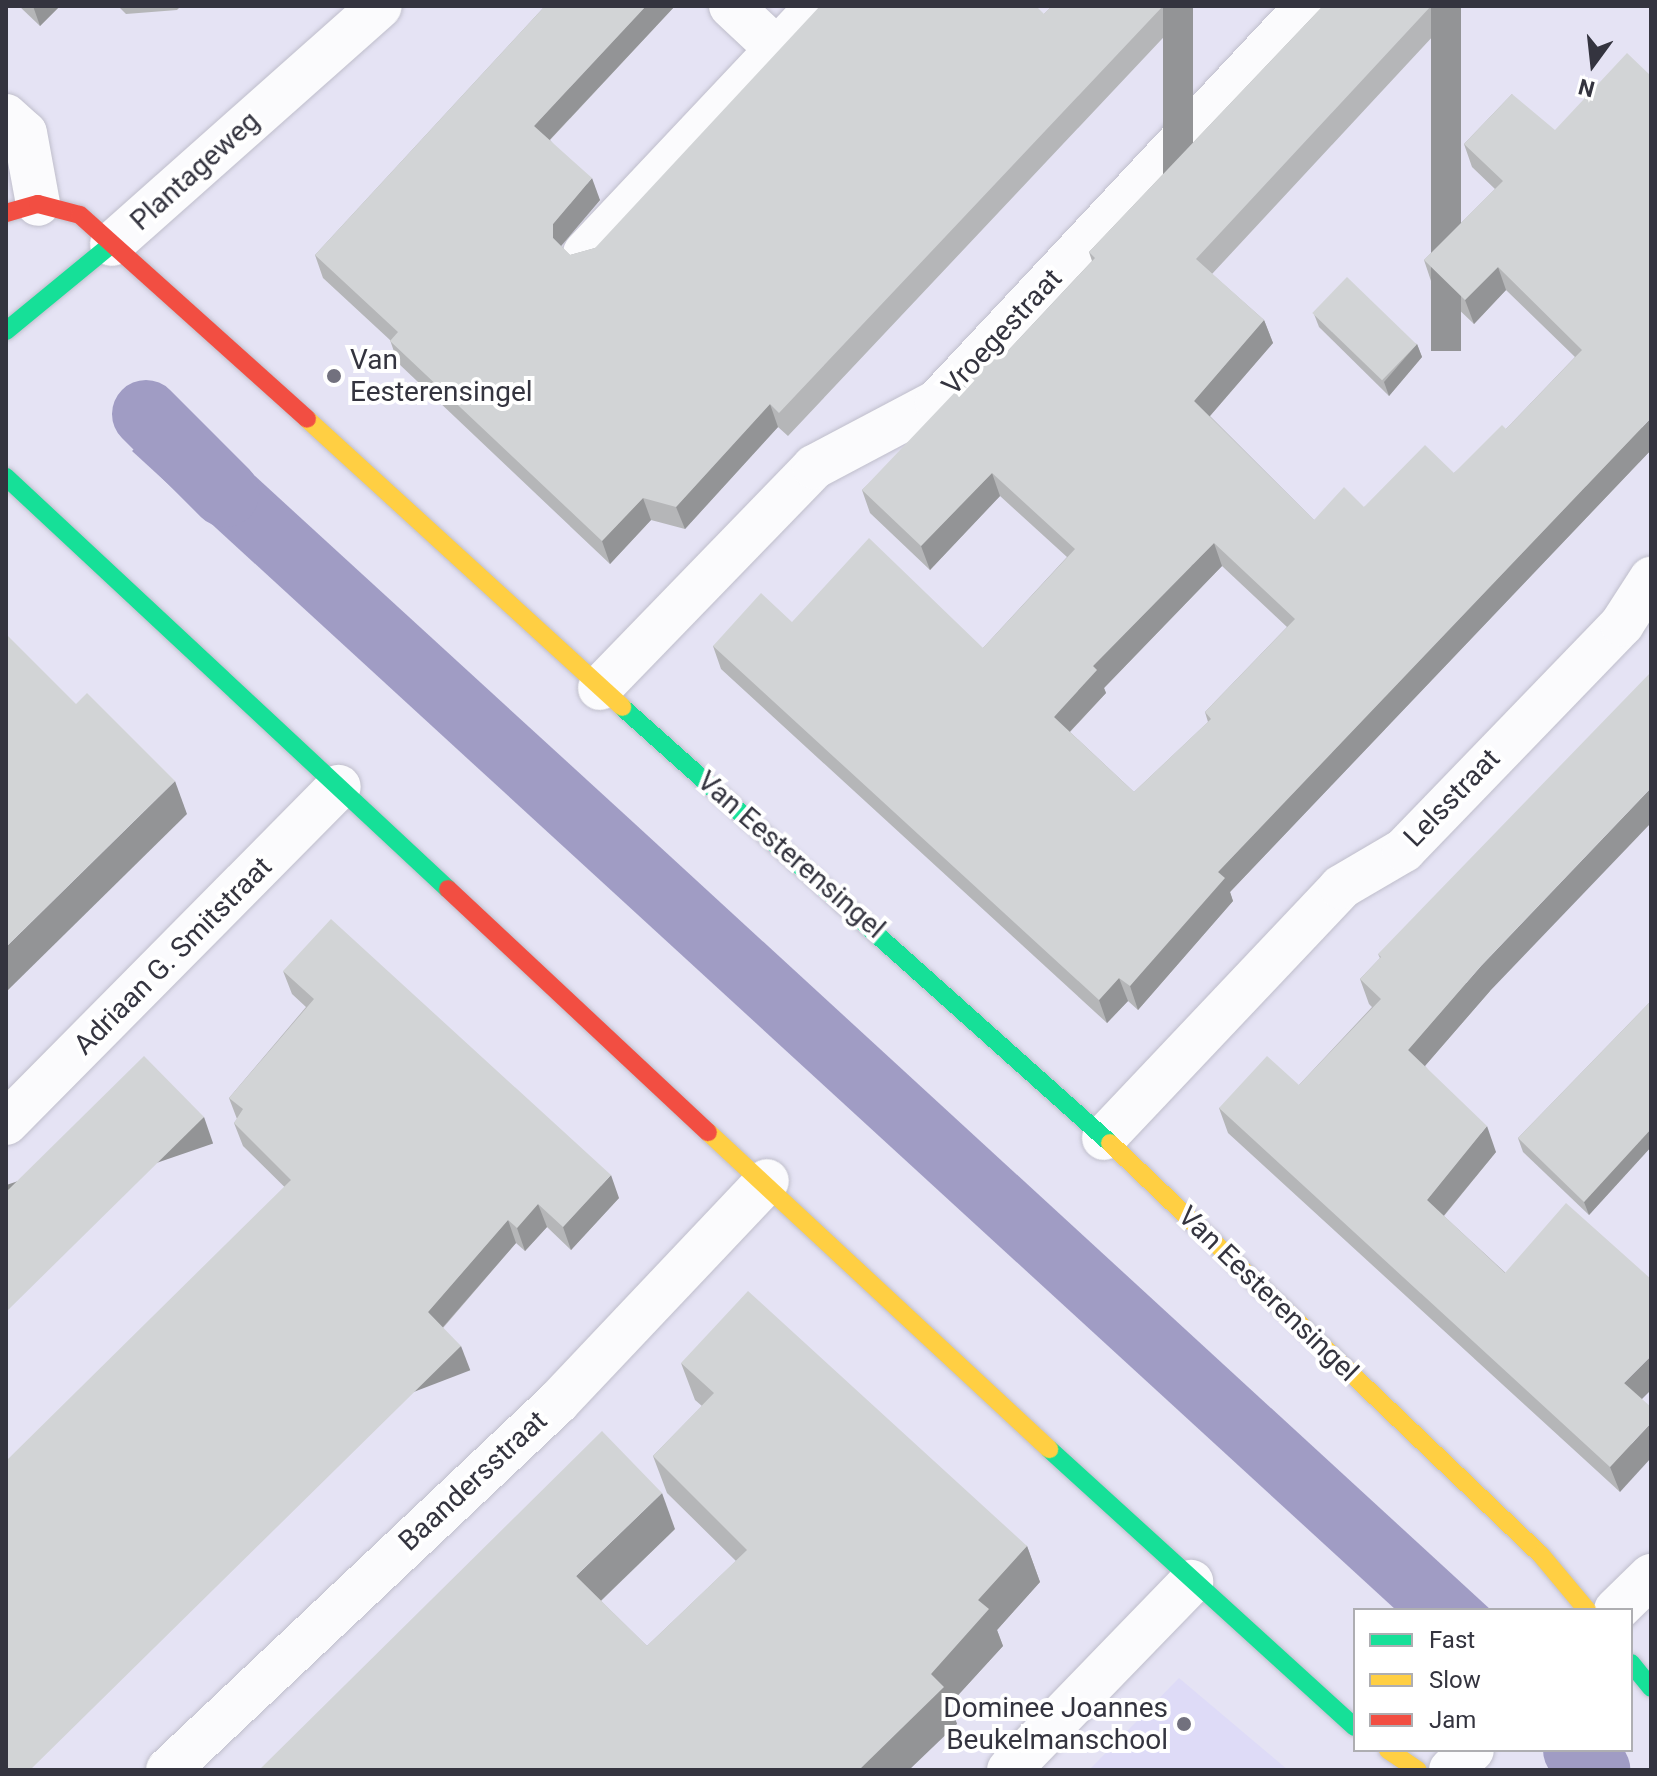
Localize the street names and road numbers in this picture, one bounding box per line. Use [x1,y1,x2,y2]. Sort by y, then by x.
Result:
street label: Plantageweg [124,104,266,238]
street label: Vroegestraat [935,262,1069,402]
street label: Lelsstraat [1397,742,1507,854]
street label: Van Eesterensingel [690,764,892,946]
street label: Adriaan G. Smitstraat [67,850,279,1062]
street label: Van Eesterensingel [1171,1199,1365,1389]
street label: Baandersstraat [392,1404,554,1558]

